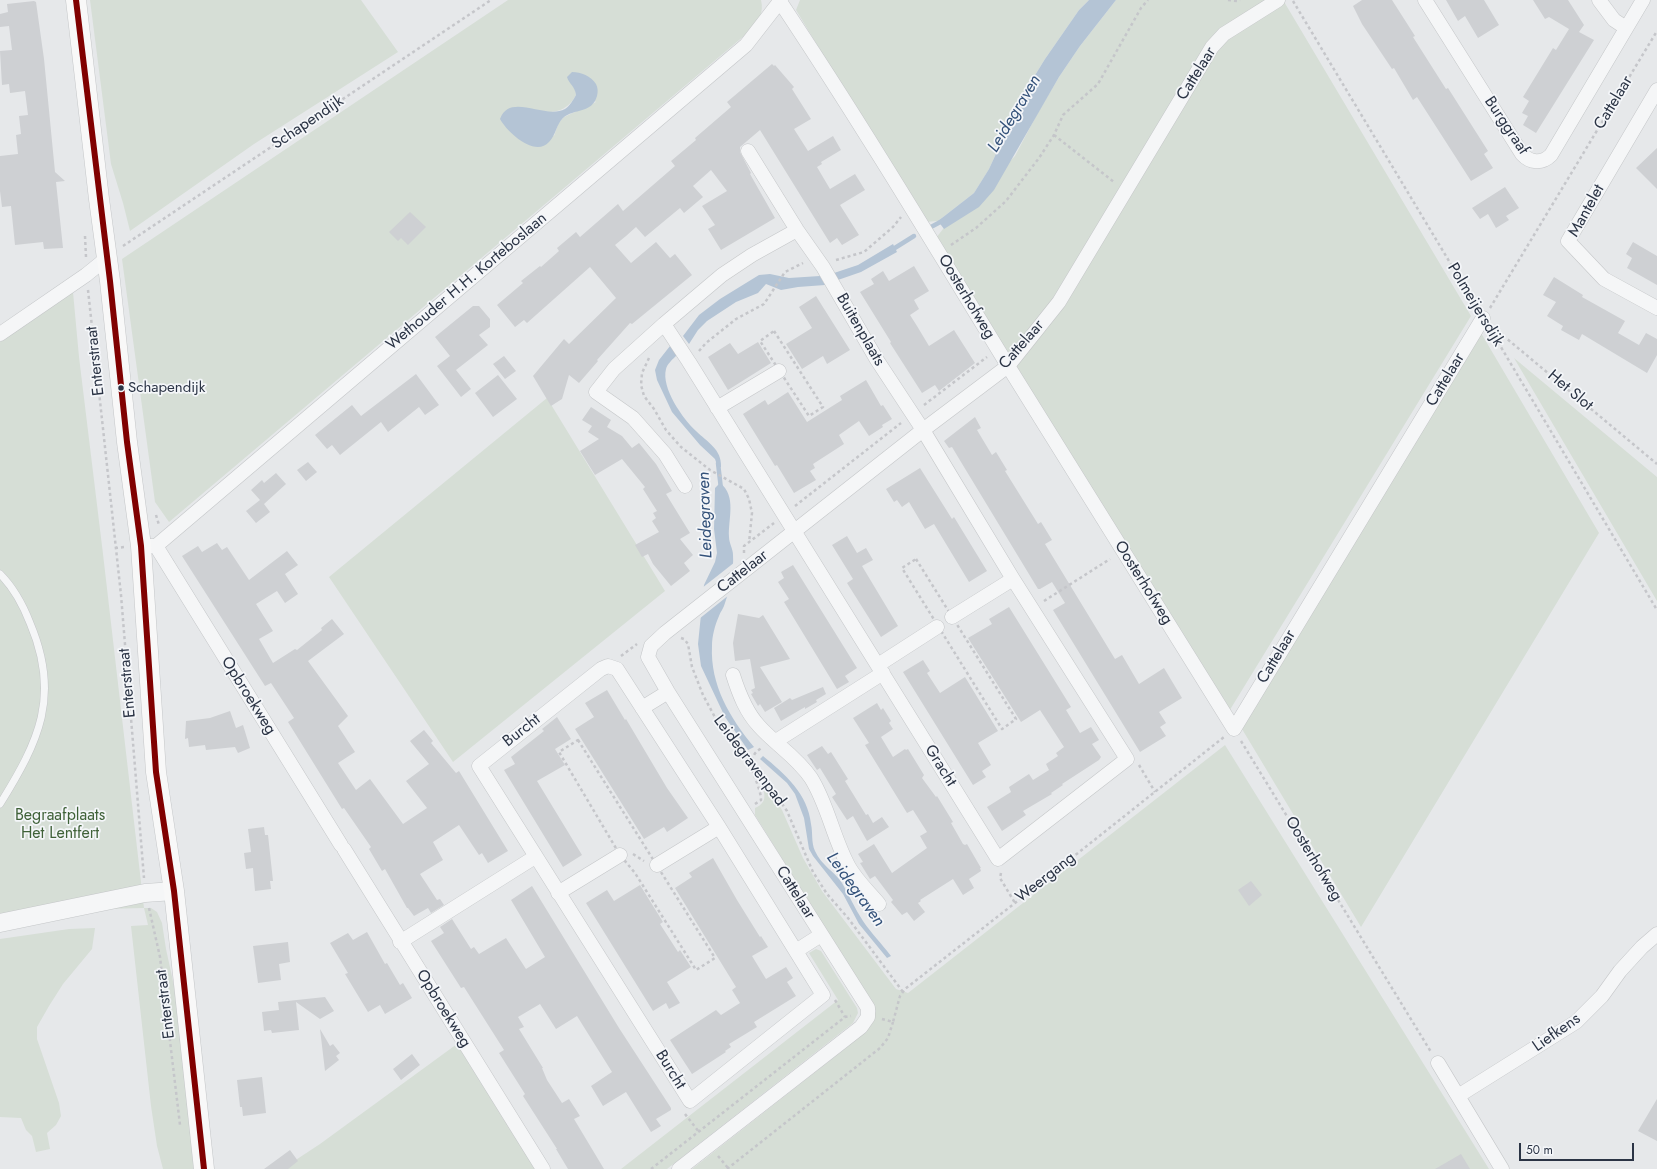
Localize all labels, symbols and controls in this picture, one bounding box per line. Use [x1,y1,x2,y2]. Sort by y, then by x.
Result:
street label: Cattelaar [1173,44,1221,104]
water label: Leidegraven [984,72,1046,156]
street label: Cattelaar [1591,73,1637,133]
street label: Schapendijk [268,92,348,154]
street label: Burggraaf [1480,93,1532,159]
street label: Mantelet [1565,181,1609,241]
street label: Wethouder H.H. Korteboslaan [383,209,551,355]
street label: Oosterhofweg [933,251,999,343]
street label: Polmeijersdijk [1443,260,1507,350]
street label: Buitenplaats [832,290,888,370]
street label: Cattelaar [995,316,1049,374]
street label: Enterstraat [83,325,109,397]
street label: Cattelaar [1423,350,1469,410]
street label: Het Slot [1543,367,1597,415]
place label: Schapendijk [128,379,205,397]
marker: Schapendijk [116,383,126,393]
water label: Leidegraven [694,471,718,559]
street label: Oosterhofweg [1110,538,1176,628]
street label: Cattelaar [714,546,772,598]
street label: Cattelaar [1254,627,1300,687]
street label: Enterstraat [115,647,141,719]
street label: Opbroekweg [216,653,280,739]
street label: Burcht [499,710,545,752]
street label: Leidegravenpad [709,712,789,810]
street label: Gracht [920,742,960,790]
park label: Begraafplaats Het Lentfert [15,806,105,844]
street label: Oosterhofweg [1280,813,1346,905]
water label: Leidegraven [821,849,889,931]
street label: Weergang [1012,849,1080,907]
street label: Cattelaar [771,863,819,923]
street label: Opbroekweg [411,966,475,1052]
street label: Enterstraat [152,968,180,1040]
street label: Liefkens [1529,1010,1585,1056]
street label: Burcht [651,1047,689,1093]
scale bar [1521,1135,1636,1161]
text: 50 m [1526,1141,1553,1159]

